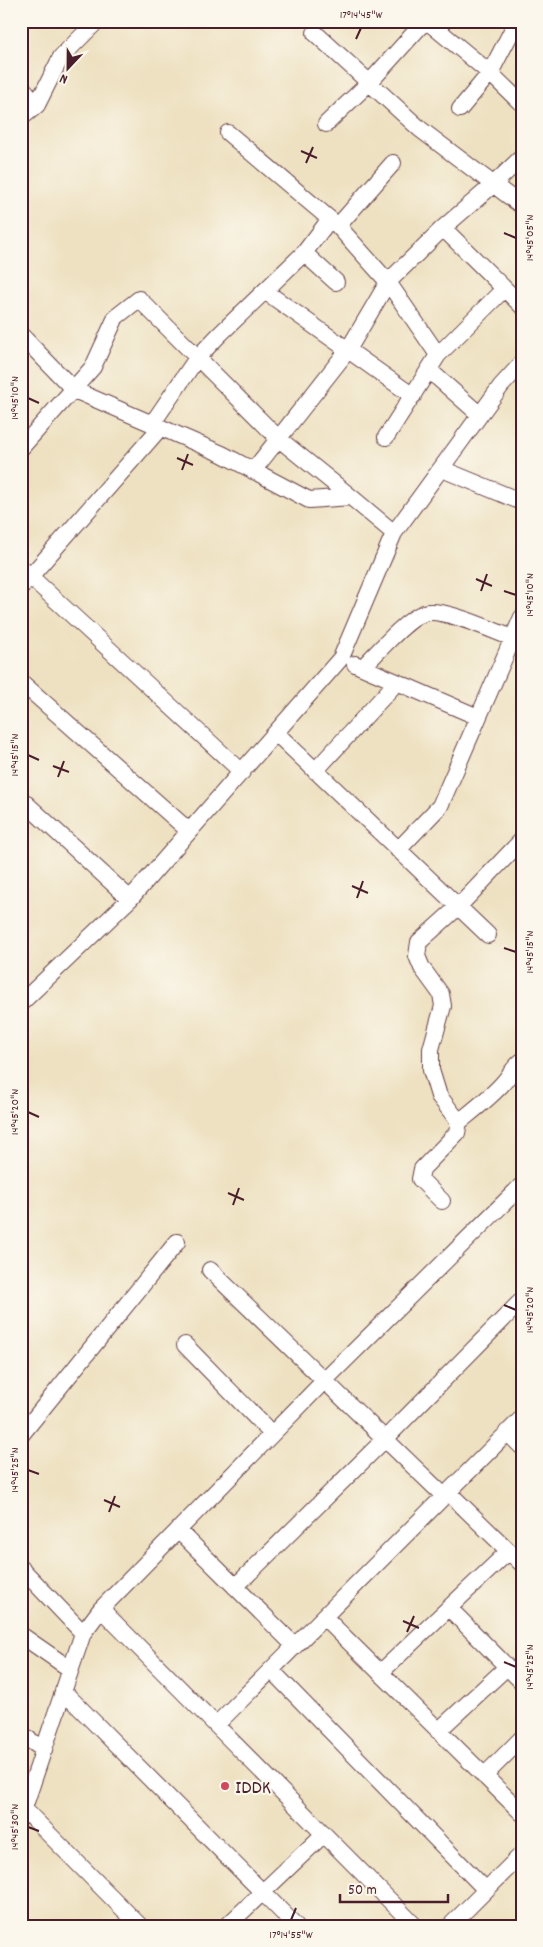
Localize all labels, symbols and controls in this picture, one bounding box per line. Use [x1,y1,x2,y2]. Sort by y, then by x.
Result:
text: 17°14'45"W [340,7,382,24]
north arrow [42,42,92,92]
text: N [57,68,71,89]
text: 14°45'05"N [522,215,539,261]
text: 14°45'10"N [7,376,24,420]
text: 14°45'10"N [522,573,539,617]
text: 14°45'15"N [7,734,24,776]
text: 14°45'15"N [522,931,539,973]
text: 14°45'20"N [7,1089,24,1135]
text: 14°45'20"N [522,1287,539,1333]
text: 14°45'25"N [7,1447,24,1493]
text: 14°45'25"N [522,1644,539,1690]
place label: IDDK [235,1775,271,1803]
marker: IDDK [219,1780,231,1792]
text: 14°45'30"N [7,1804,24,1850]
scale bar [340,1872,448,1904]
text: 50 m [348,1880,377,1902]
text: 17°14'55"W [269,1927,313,1944]

